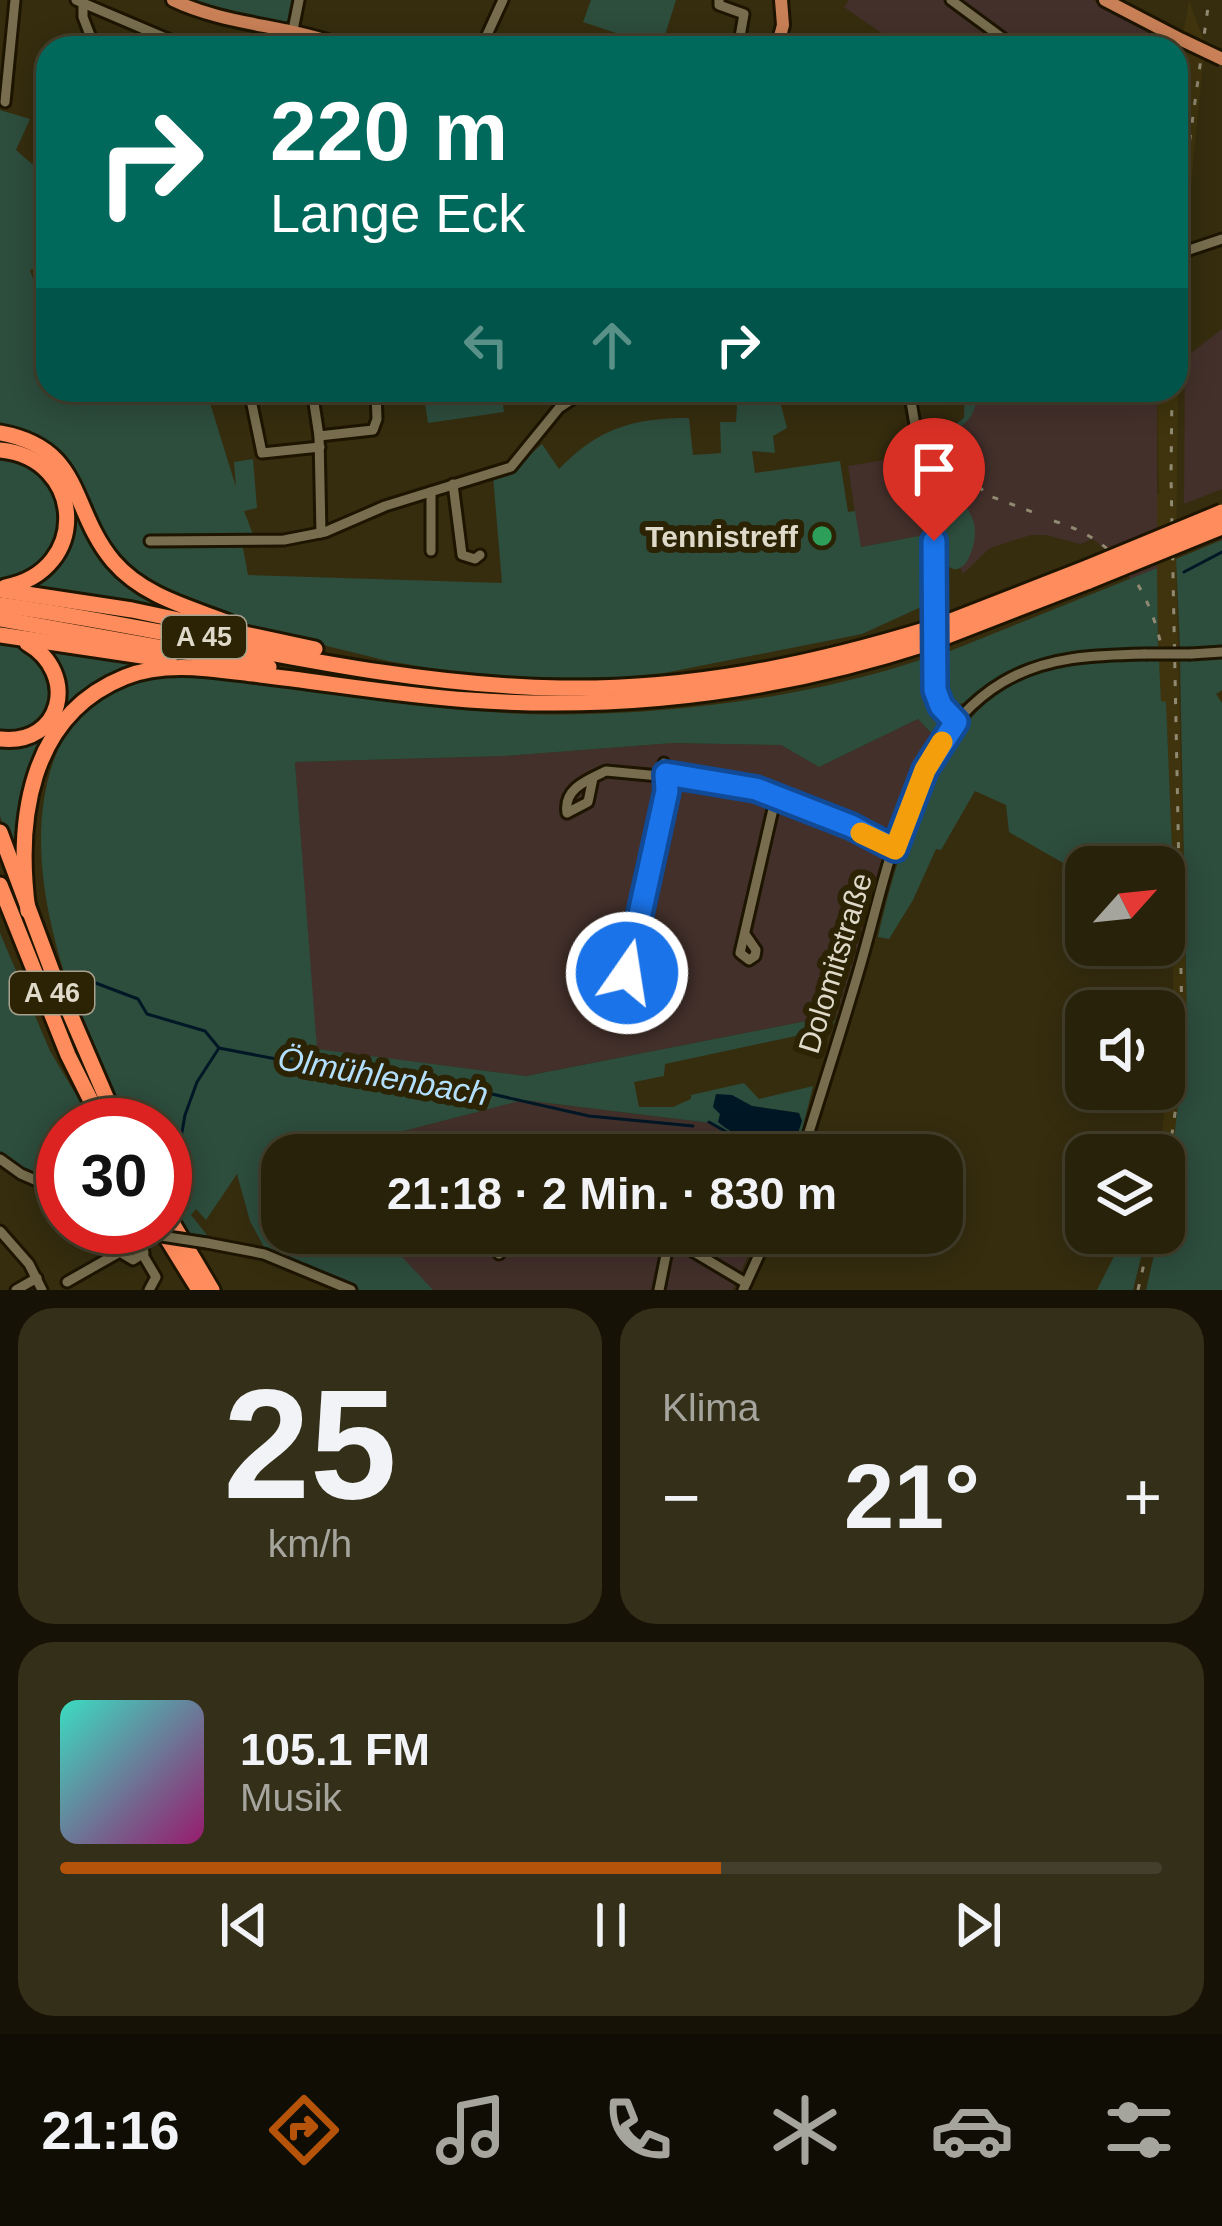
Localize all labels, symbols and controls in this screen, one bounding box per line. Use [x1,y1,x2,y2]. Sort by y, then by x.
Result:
icon: right [72,84,228,240]
text: 220 m [270,84,508,178]
text: Lange Eck [270,183,525,243]
icon: left [453,312,519,378]
icon: ahead [579,312,645,378]
icon: right [705,312,771,378]
pin [883,418,985,541]
icon: arrive [901,436,967,502]
place label: Tennistreff [645,520,799,553]
marker: Tennistreff [809,523,835,549]
road number: A 45 [162,616,246,658]
north arrow [1065,846,1185,966]
map controls [1065,846,1185,1254]
street label: Dolomitstraße [792,869,878,1057]
position arrow [564,910,690,1036]
road number: A 46 [10,972,94,1014]
button: sound [1065,990,1185,1110]
water label: Ölmühlenbach [275,1039,491,1113]
speed limit sign: 30 [36,1098,192,1254]
button: layers [1065,1134,1185,1254]
text: 21:18 · 2 Min. · 830 m [387,1168,837,1219]
text: 25 [223,1357,397,1531]
text: Klima [662,1386,760,1429]
text: 21° [844,1447,980,1547]
text: − [662,1460,701,1534]
text: + [1123,1460,1162,1534]
text: km/h [268,1522,352,1565]
text: 105.1 FM [240,1724,430,1775]
text: Musik [240,1776,342,1819]
icon: previous [211,1892,277,1958]
icon: pause [578,1892,644,1958]
icon: next [945,1892,1011,1958]
icon: directions [262,2088,346,2172]
icon: music [429,2088,513,2172]
icon: phone [596,2088,680,2172]
icon: climate [763,2088,847,2172]
icon: car [930,2088,1014,2172]
icon: filters [1097,2088,1181,2172]
text: 21:16 [41,2100,180,2160]

